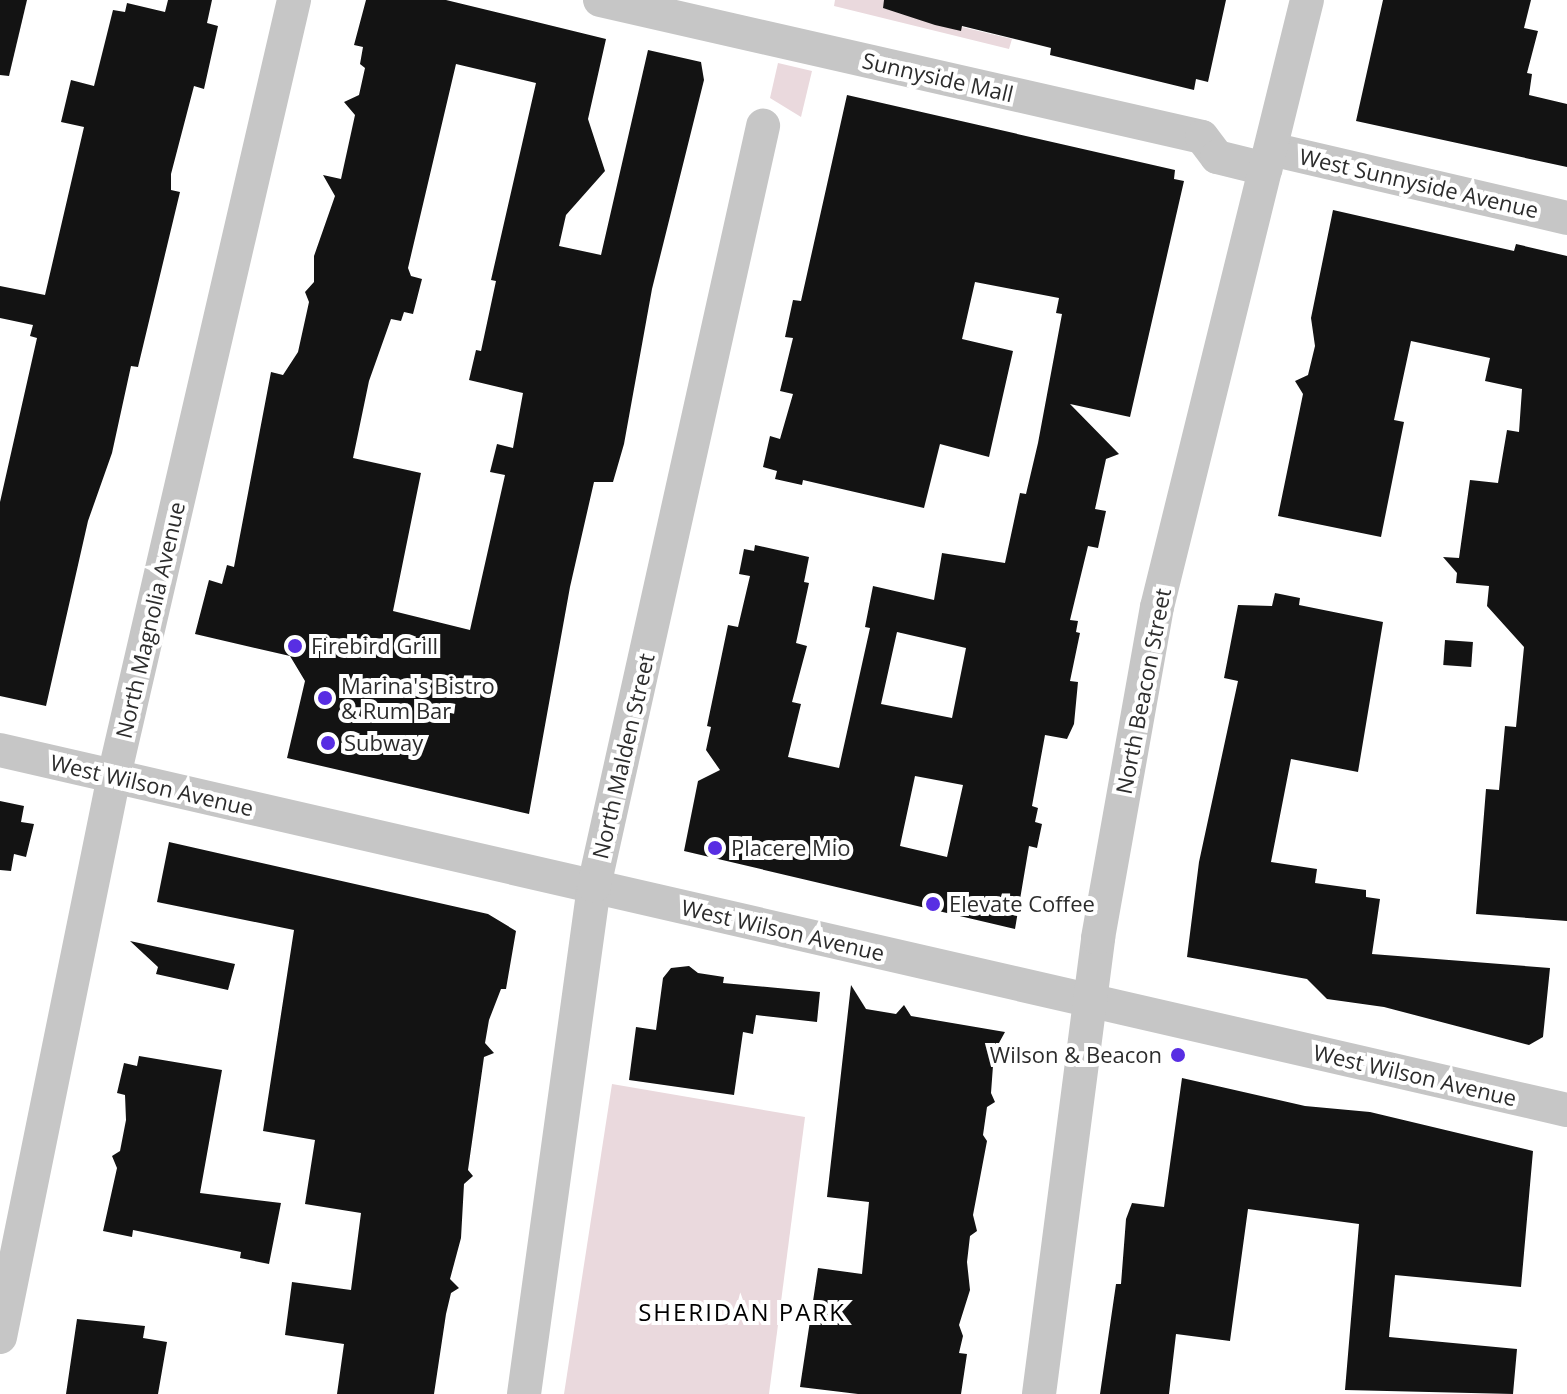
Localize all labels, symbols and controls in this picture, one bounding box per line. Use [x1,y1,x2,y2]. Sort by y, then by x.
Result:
street label: Sunnyside Mall [860,47,1016,107]
street label: West Sunnyside Avenue [1297,143,1541,223]
street label: North Magnolia Avenue [110,499,190,741]
street label: North Beacon Street [1110,586,1176,796]
place label: Firebird Grill [311,633,438,659]
marker: Firebird Grill [286,637,304,655]
street label: North Malden Street [587,651,659,861]
place label: Marina's Bistro & Rum Bar [341,672,495,724]
marker: Marina's Bistro & Rum Bar [316,689,334,707]
place label: Subway [344,730,423,756]
marker: Subway [319,734,337,752]
street label: West Wilson Avenue [48,749,256,821]
place label: Placere Mio [731,835,851,861]
marker: Placere Mio [706,839,724,857]
place label: Elevate Coffee [949,891,1095,917]
street label: West Wilson Avenue [679,894,887,966]
marker: Elevate Coffee [924,895,942,913]
street label: West Wilson Avenue [1311,1039,1519,1111]
place label: Wilson & Beacon [990,1042,1162,1068]
marker: Wilson & Beacon [1169,1046,1187,1064]
district label: SHERIDAN PARK [638,1298,846,1326]

